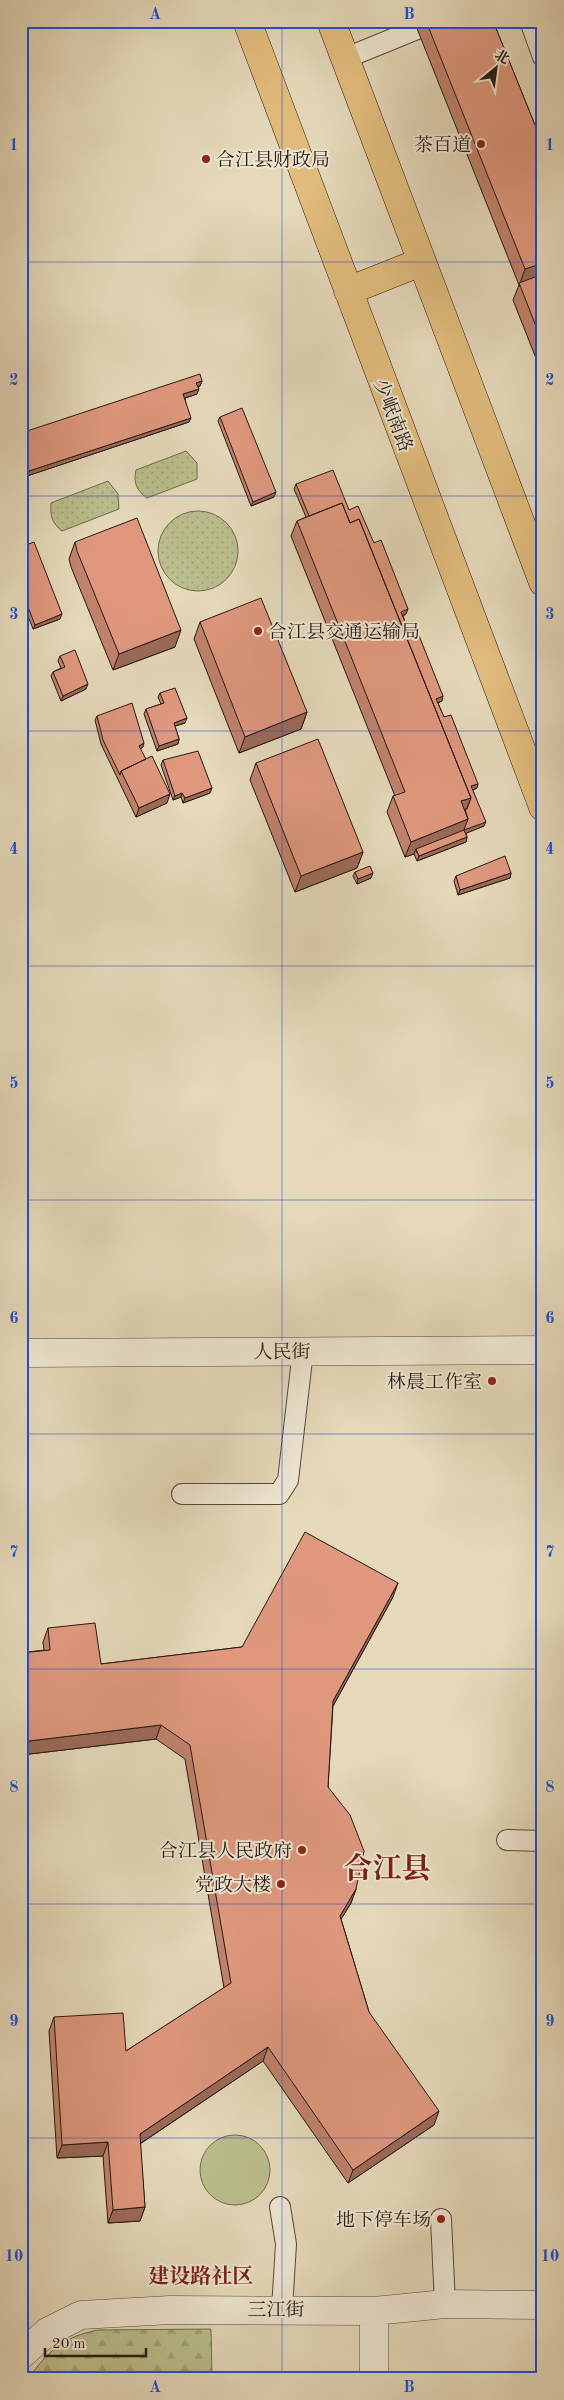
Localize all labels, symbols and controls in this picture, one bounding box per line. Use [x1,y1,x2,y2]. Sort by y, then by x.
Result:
text: A [149,7,161,23]
text: B [403,7,415,23]
north arrow [472,42,522,92]
text: 北 [492,47,512,67]
place label: 茶百道 [414,135,471,156]
text: 1 [9,138,19,154]
marker: 茶百道 [475,138,487,150]
text: 1 [545,138,555,154]
place label: 合江县财政局 [216,149,330,171]
marker: 合江县财政局 [200,153,212,165]
text: 2 [9,373,19,389]
text: 2 [545,373,555,389]
street label: 少岷南路 [369,376,417,455]
text: 3 [9,607,19,623]
text: 3 [545,607,555,623]
place label: 合江县交通运输局 [268,621,420,643]
marker: 合江县交通运输局 [252,625,264,637]
text: 4 [9,842,19,858]
text: 4 [545,842,555,858]
text: 5 [9,1076,19,1092]
text: 5 [545,1076,555,1092]
text: 6 [9,1311,19,1327]
text: 6 [545,1311,555,1327]
street label: 人民街 [253,1342,311,1363]
place label: 林晨工作室 [387,1372,482,1393]
marker: 林晨工作室 [486,1375,498,1387]
text: 7 [9,1545,19,1561]
text: 7 [545,1545,555,1561]
text: 8 [9,1780,19,1796]
text: 8 [545,1780,555,1796]
place label: 合江县人民政府 [159,1841,292,1862]
marker: 合江县人民政府 [296,1844,308,1856]
district label: 合江县 [343,1853,431,1885]
place label: 党政大楼 [195,1874,271,1896]
marker: 党政大楼 [275,1878,287,1890]
text: 9 [9,2014,19,2030]
text: 9 [545,2014,555,2030]
place label: 地下停车场 [336,2209,431,2231]
marker: 地下停车场 [435,2213,447,2225]
text: 10 [5,2249,23,2265]
text: 10 [541,2249,559,2265]
district label: 建设路社区 [149,2265,254,2288]
street label: 三江街 [247,2300,305,2321]
scale bar [45,2325,146,2357]
text: 20 m [52,2337,86,2352]
text: A [149,2380,161,2396]
text: B [403,2380,415,2396]

